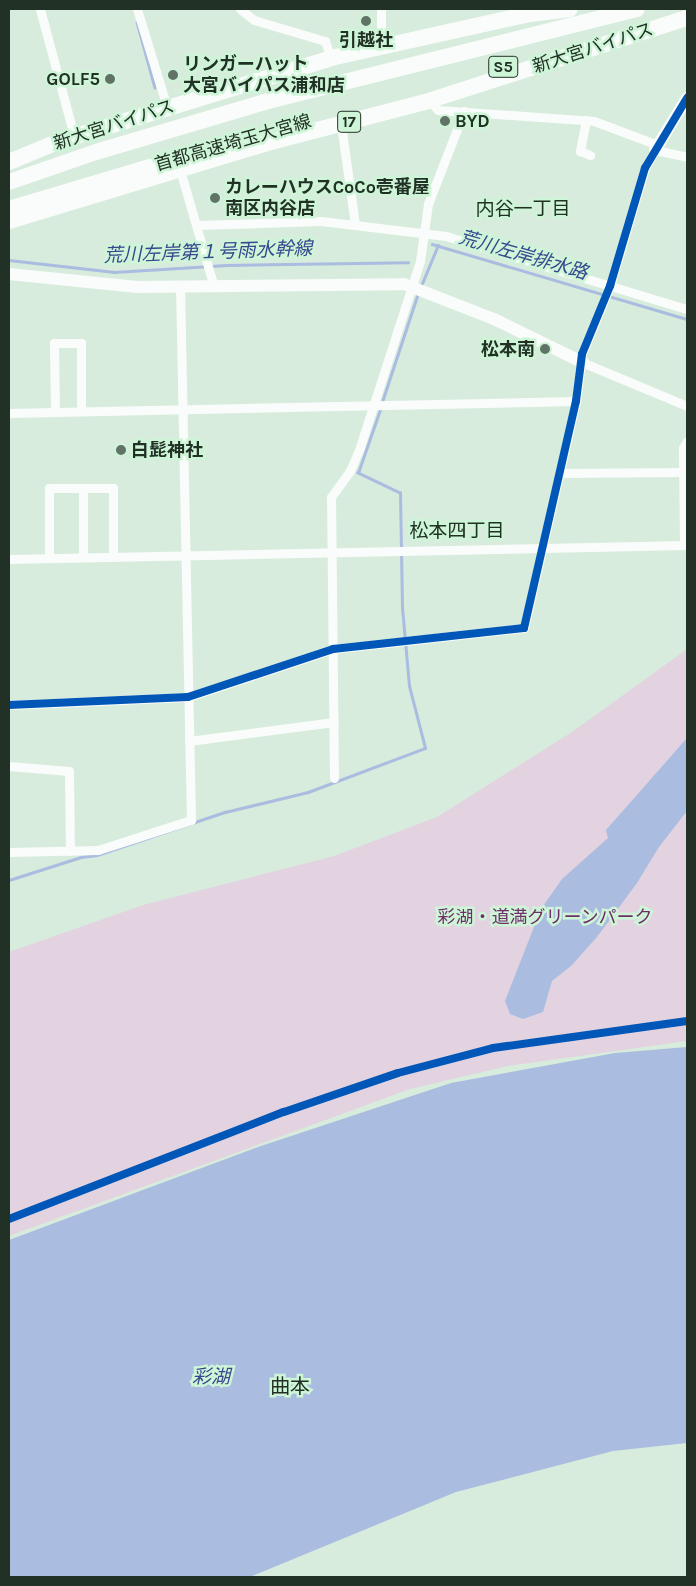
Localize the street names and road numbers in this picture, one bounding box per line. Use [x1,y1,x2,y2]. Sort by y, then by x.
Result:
street label: 新大宮バイパス [530,18,656,78]
road number: S5 [488,54,518,80]
street label: 新大宮バイパス [51,95,177,155]
road number: 17 [336,108,362,136]
street label: 首都高速埼玉大宮線 [152,110,314,176]

